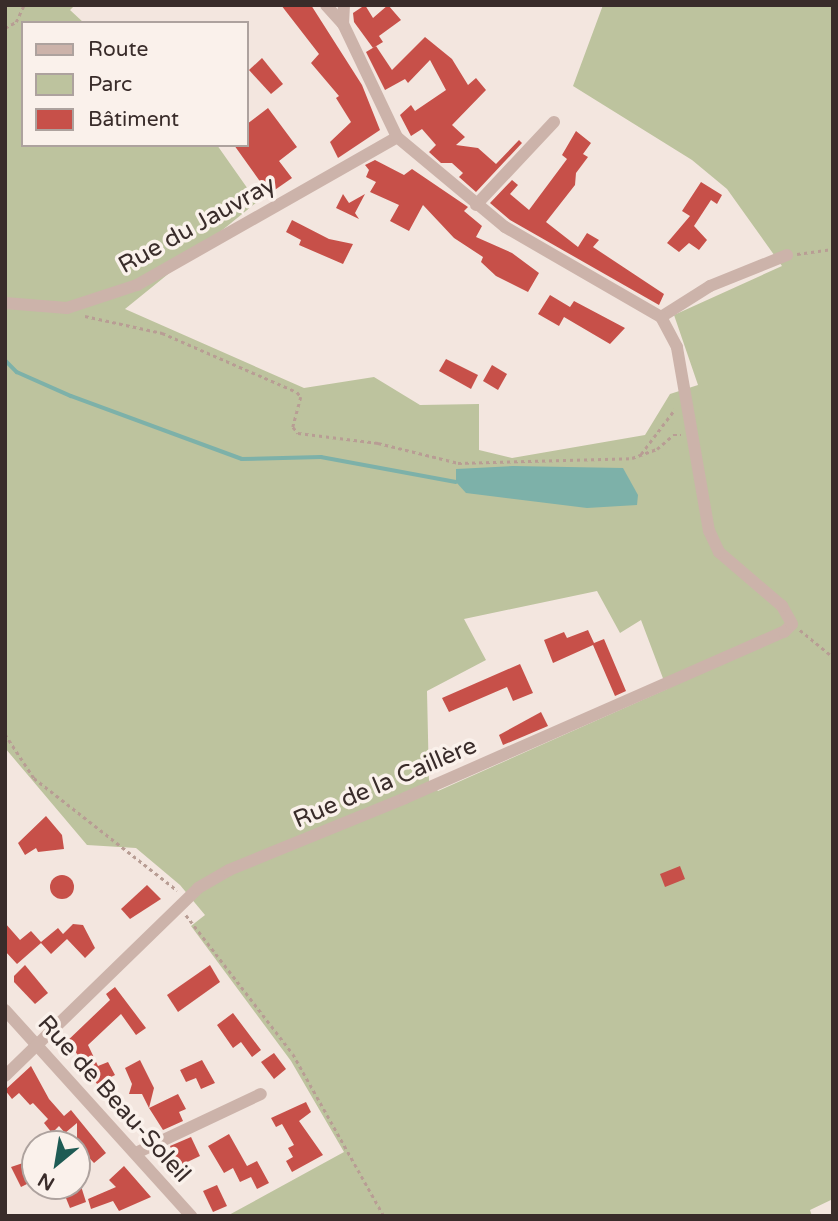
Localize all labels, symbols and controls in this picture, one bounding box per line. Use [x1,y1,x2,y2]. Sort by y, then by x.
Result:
legend [21,21,248,147]
text: Route [88,37,148,62]
text: Parc [88,72,132,97]
text: Bâtiment [88,107,179,132]
street label: Rue du Jauvray [114,170,280,280]
street label: Rue de la Caillère [289,731,481,835]
street label: Rue de Beau-Soleil [31,1010,197,1188]
north arrow [21,1130,91,1200]
text: N [34,1168,59,1195]

